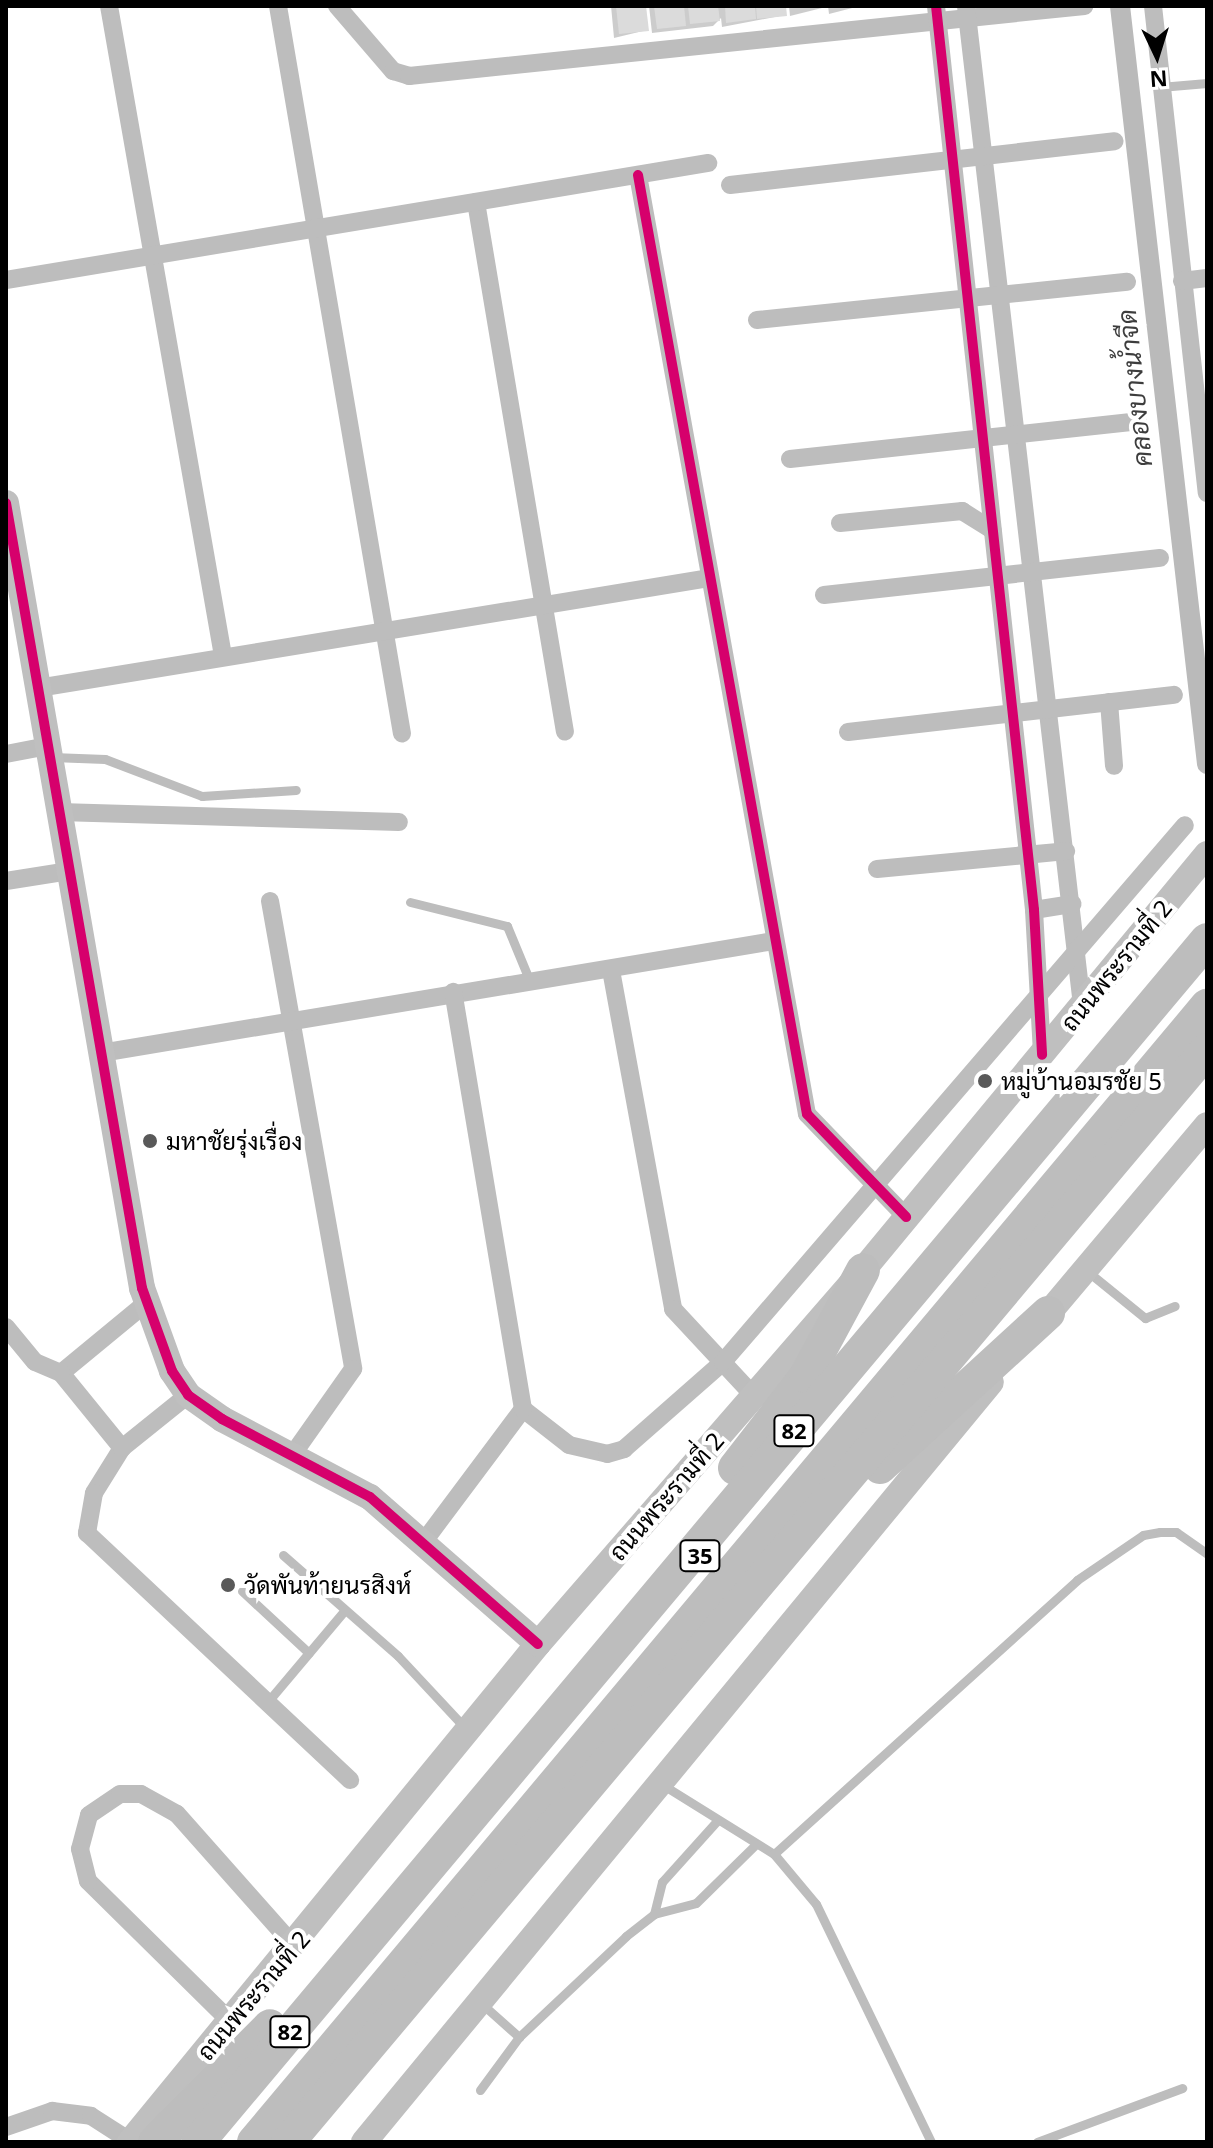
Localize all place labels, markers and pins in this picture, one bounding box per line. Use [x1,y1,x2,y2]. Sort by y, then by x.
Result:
place label: หมู่บ้านอมรชัย 5 [1001,1067,1162,1095]
marker: หมู่บ้านอมรชัย 5 [976,1072,994,1090]
place label: มหาชัยรุ่งเรื่อง [166,1127,302,1155]
marker: มหาชัยรุ่งเรื่อง [141,1132,159,1150]
place label: วัดพันท้ายนรสิงห์ [244,1571,411,1599]
marker: วัดพันท้ายนรสิงห์ [219,1576,237,1594]

